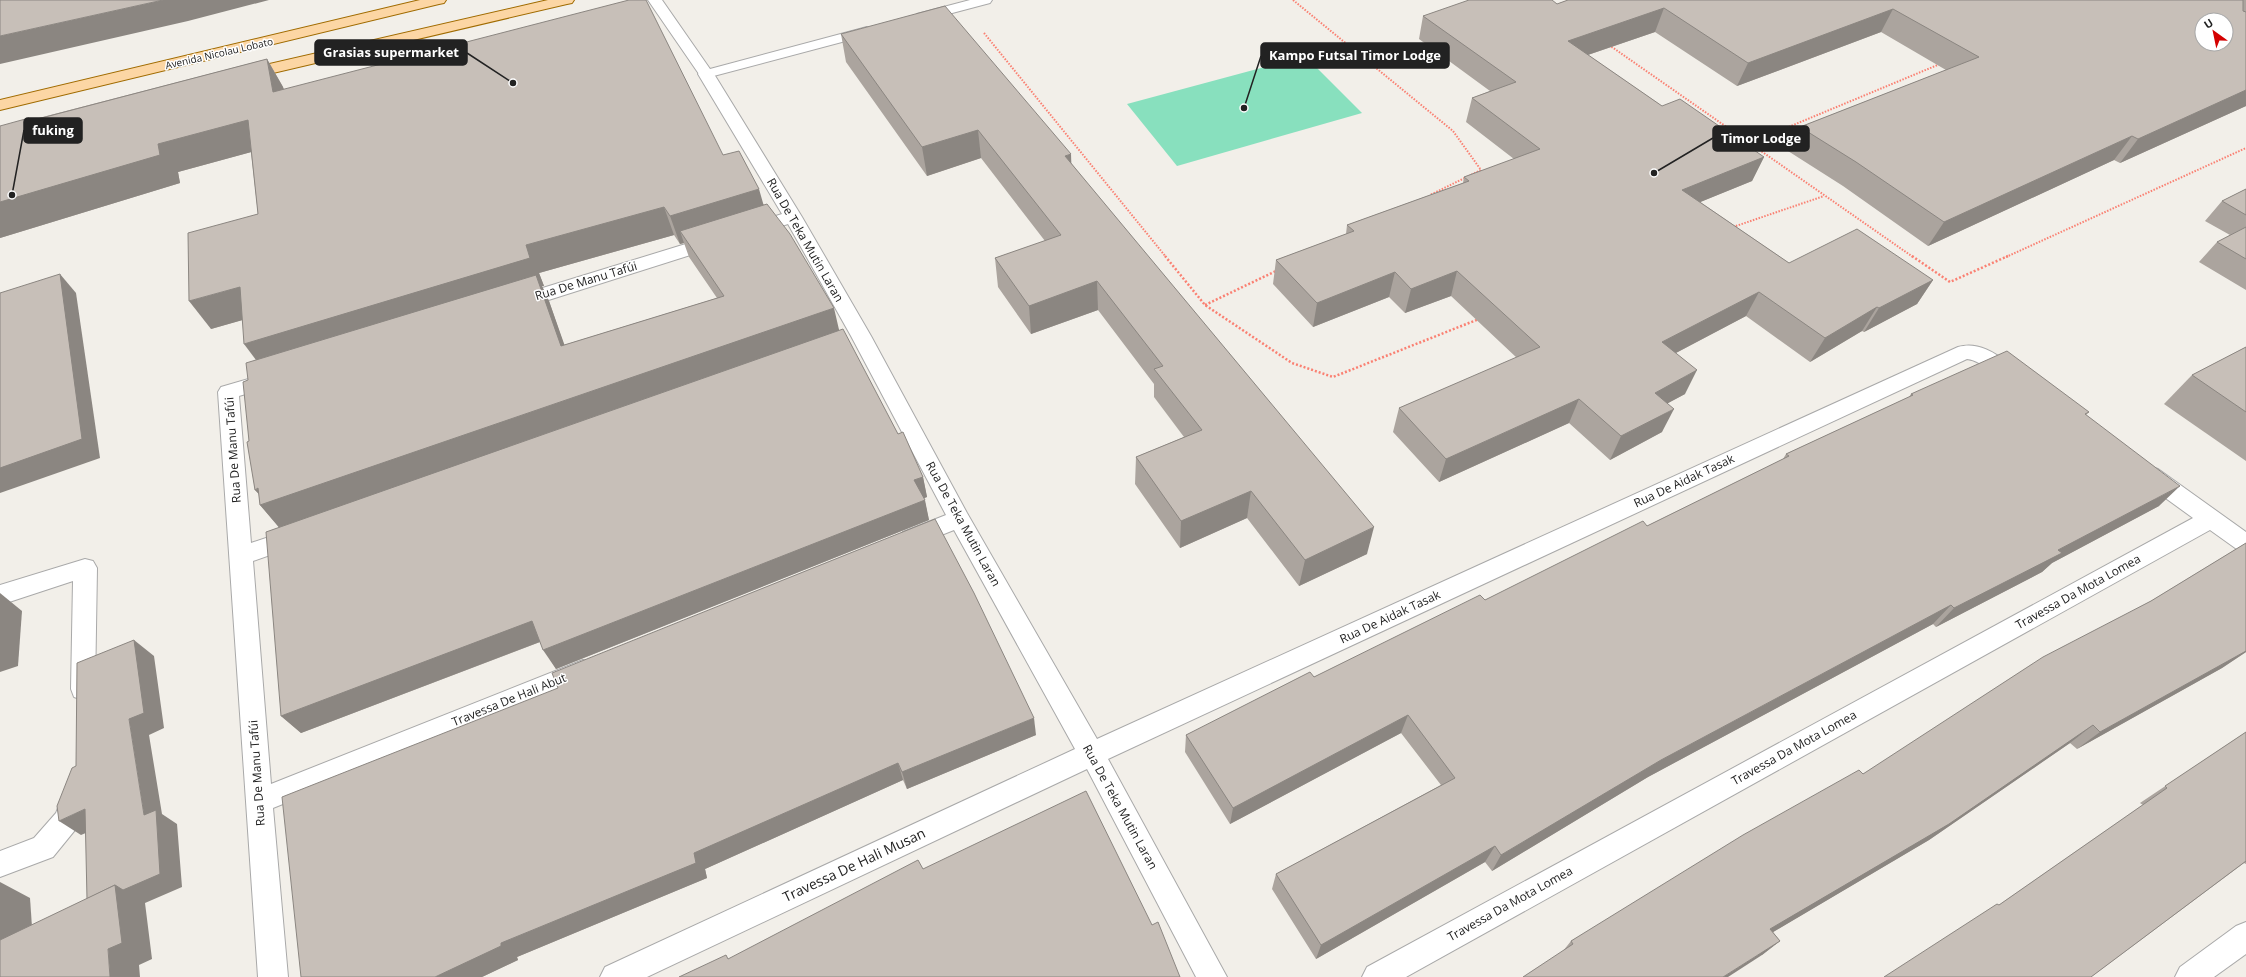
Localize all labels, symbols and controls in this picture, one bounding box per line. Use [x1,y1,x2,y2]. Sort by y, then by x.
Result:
north arrow [2194,12,2234,52]
text: U [2201,15,2216,32]
street label: Avenida Nicolau Lobato [164,34,274,72]
callout: Grasias supermarket [315,40,467,65]
text: Grasias supermarket [323,43,459,61]
callout: Kampo Futsal Timor Lodge [1261,43,1449,68]
text: Kampo Futsal Timor Lodge [1269,46,1441,64]
callout: fuking [24,118,82,143]
text: fuking [32,121,74,139]
callout: Timor Lodge [1713,126,1809,151]
text: Timor Lodge [1721,129,1801,147]
street label: Rua De Teka Mutin Laran [763,175,848,305]
street label: Rua De Manu Tafúi [533,257,639,304]
street label: Rua De Manu Tafúi [220,397,245,504]
street label: Rua De Aidak Tasak [1631,449,1737,511]
street label: Rua De Teka Mutin Laran [922,458,1005,589]
street label: Travessa Da Mota Lomea [2012,550,2143,633]
street label: Rua De Aidak Tasak [1337,585,1443,647]
street label: Travessa De Hali Abut [449,669,569,730]
street label: Travessa Da Mota Lomea [1728,706,1859,789]
street label: Rua De Manu Tafúi [244,720,269,827]
street label: Rua De Teka Mutin Laran [1079,741,1162,872]
street label: Travessa De Hali Musan [779,823,928,906]
street label: Travessa Da Mota Lomea [1444,862,1575,945]

